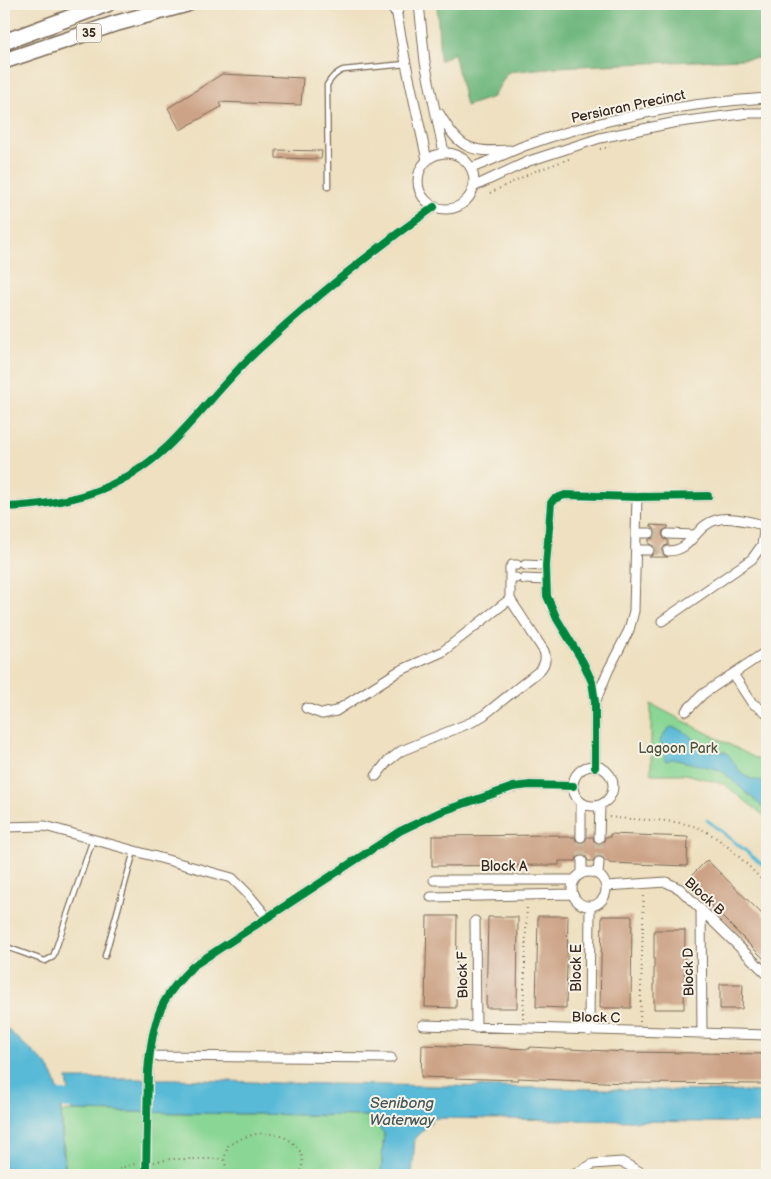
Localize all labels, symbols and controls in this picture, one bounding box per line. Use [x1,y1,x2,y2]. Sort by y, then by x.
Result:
road number: 35 [76,23,102,42]
street label: Persiaran Precinct [569,86,687,127]
park label: Lagoon Park [638,740,718,757]
street label: Block A [480,858,528,875]
street label: Block B [681,874,729,919]
street label: Block E [568,944,585,992]
street label: Block D [680,947,697,997]
street label: Block F [454,951,471,999]
street label: Block C [572,1009,620,1026]
water label: Senibong Waterway [370,1094,436,1130]

